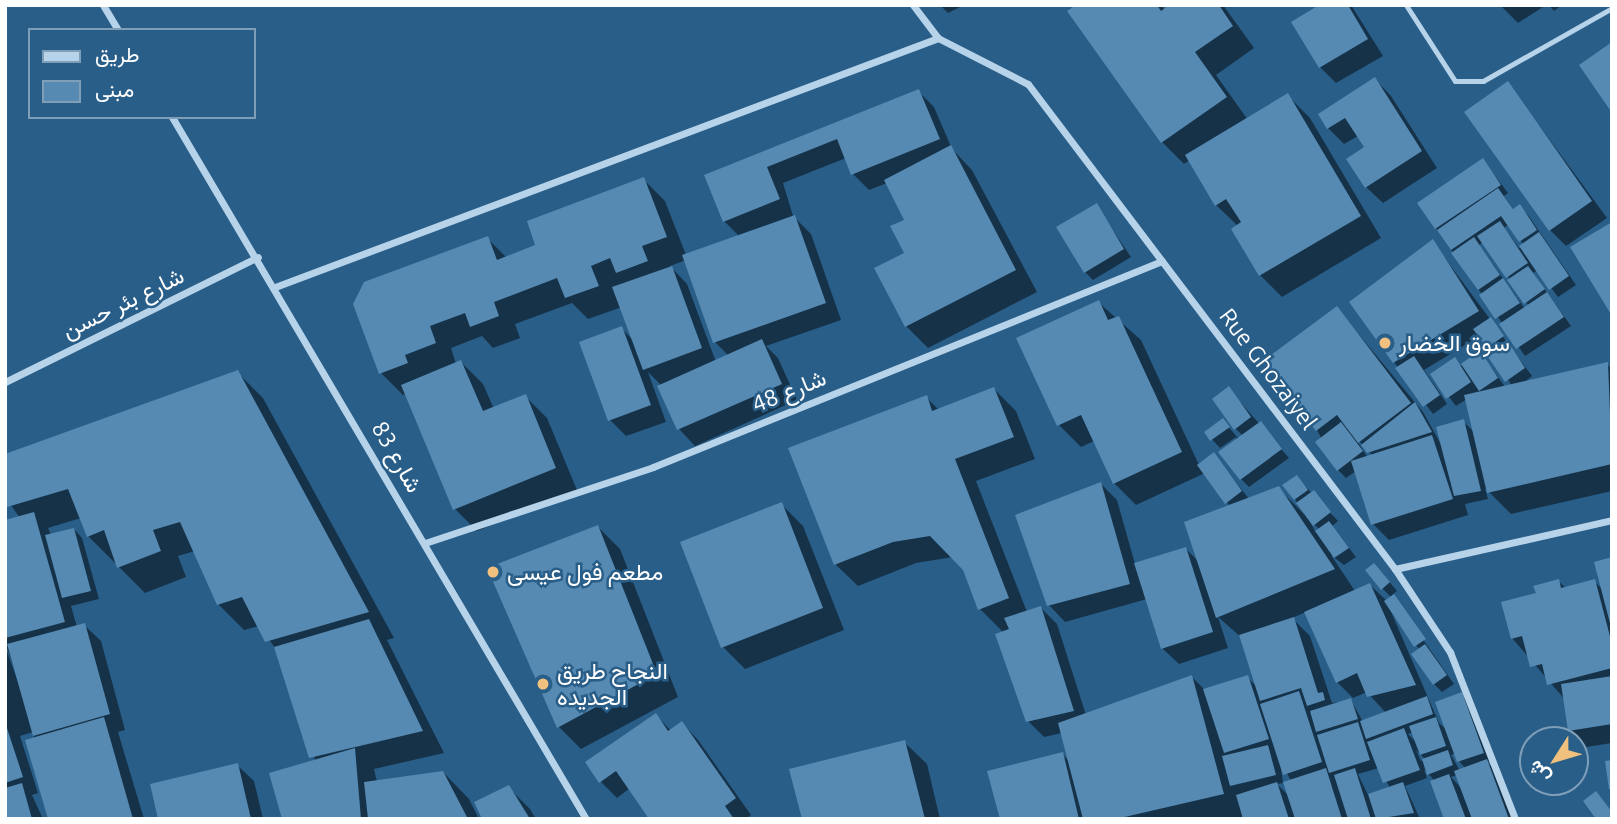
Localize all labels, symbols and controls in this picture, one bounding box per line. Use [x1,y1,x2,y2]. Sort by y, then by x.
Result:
legend [28,28,256,119]
text: طريق [95,42,140,66]
text: مبنى [95,77,134,101]
street label: شارع بئر حسن [58,262,188,344]
street label: Rue Ghozaiyel [1213,303,1323,435]
place label: سوق الخضار [1399,329,1510,357]
marker: سوق الخضار [1377,335,1393,351]
street label: شارع 48 [748,364,830,418]
street label: شارع 83 [366,417,428,497]
place label: مطعم فول عيسى [507,558,663,586]
marker: مطعم فول عيسى [485,564,501,580]
place label: النجاح طريق الجديده [557,657,668,711]
marker: النجاح طريق الجديده [535,676,551,692]
north arrow [1519,726,1589,796]
text: ش [1523,757,1554,788]

